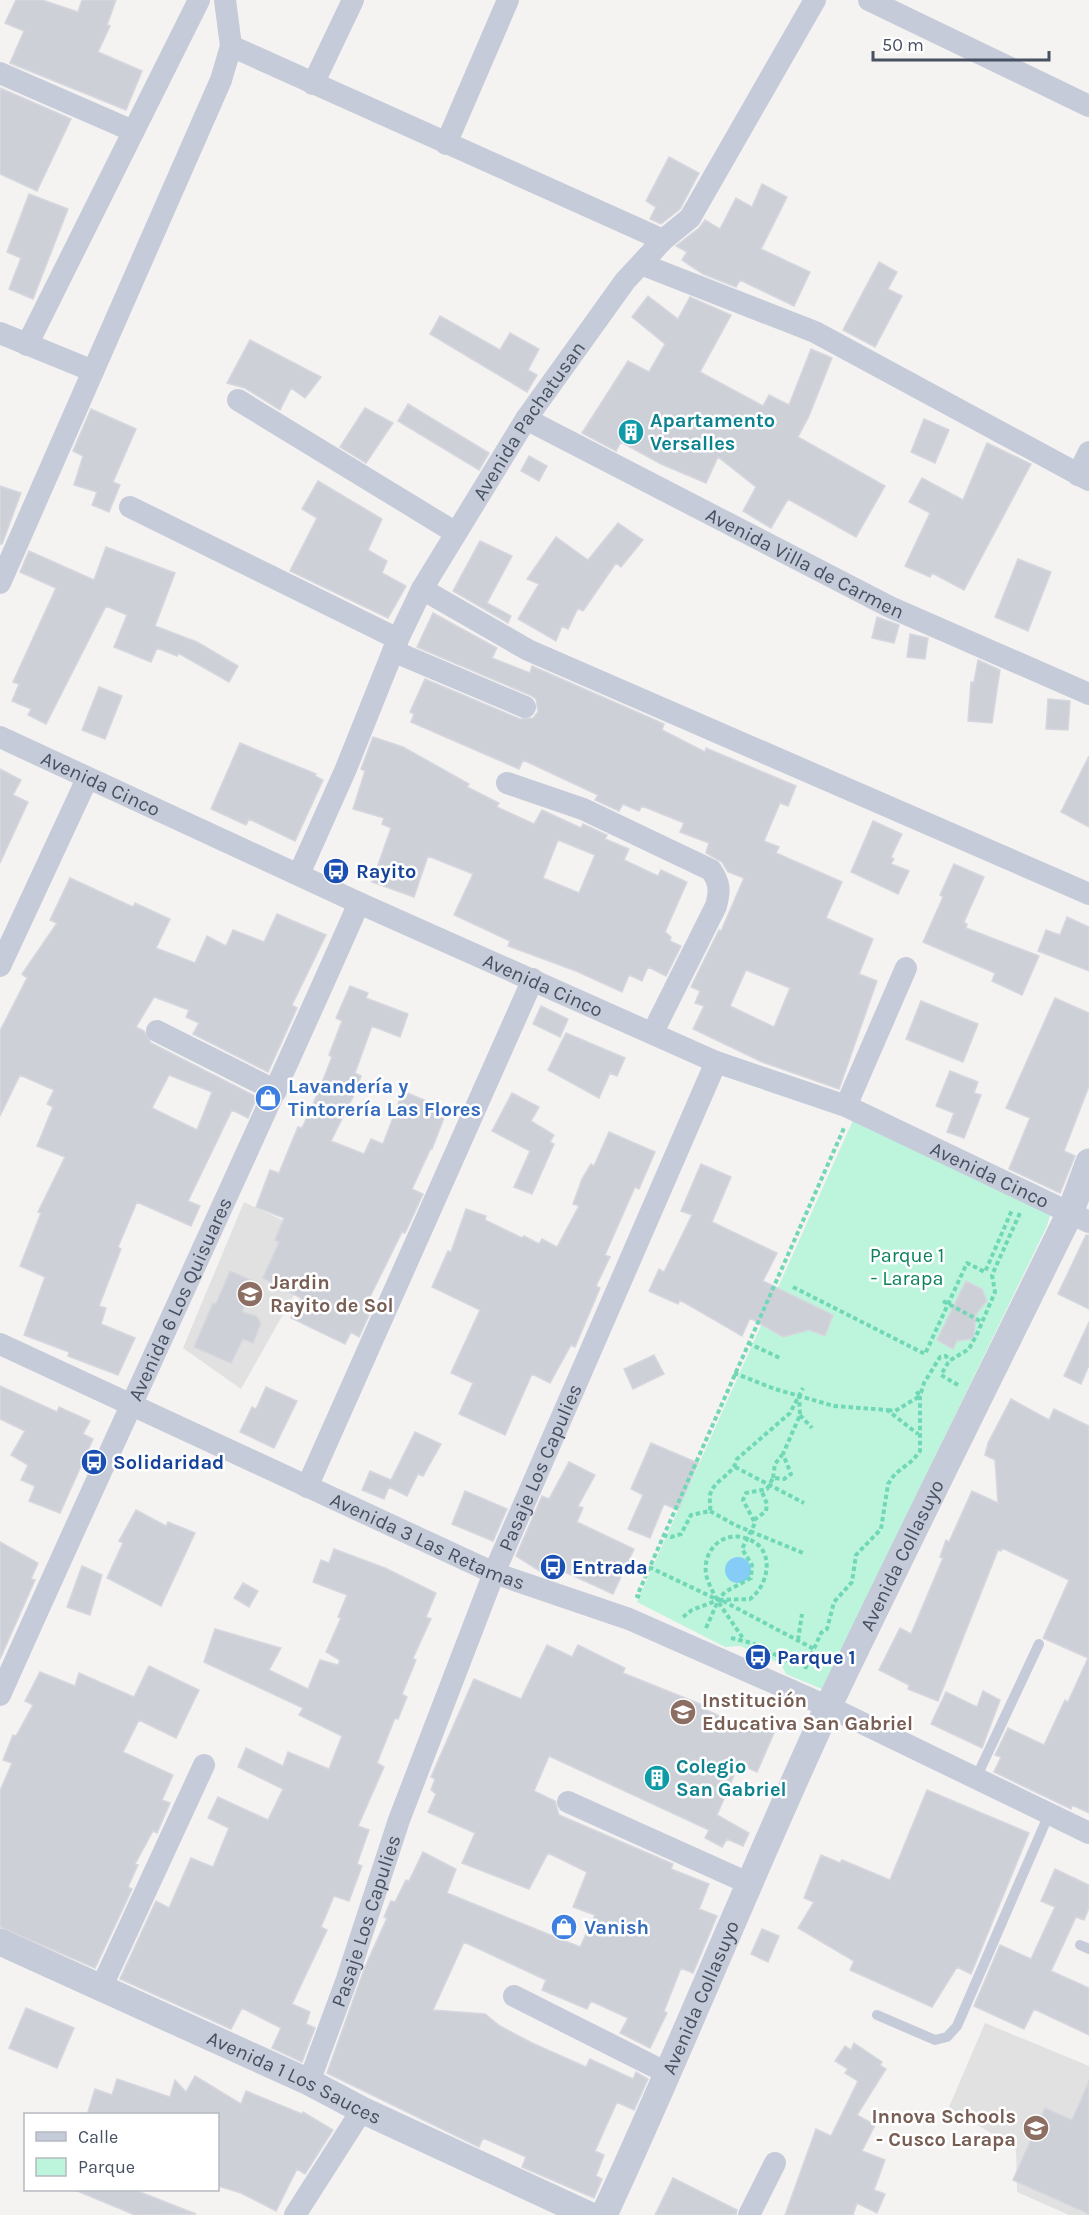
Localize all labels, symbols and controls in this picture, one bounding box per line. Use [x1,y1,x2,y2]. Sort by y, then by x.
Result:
scale bar [873,24,1048,62]
text: 50 m [882,34,924,56]
street label: Avenida Pachatusan [468,337,590,504]
place label: Apartamento Versalles [650,409,775,455]
building icon: Apartamento Versalles [616,417,646,447]
street label: Avenida Villa de Carmen [702,502,908,623]
street label: Avenida Cinco [38,746,164,821]
bus stop icon: Rayito [321,856,351,886]
place label: Rayito [356,860,416,883]
street label: Avenida Cinco [480,948,606,1022]
place label: Lavandería y Tintorería Las Flores [288,1075,481,1121]
shop icon: Lavandería y Tintorería Las Flores [253,1083,283,1113]
street label: Avenida Cinco [927,1137,1053,1213]
street label: Avenida 6 Los Quisuares [123,1193,236,1404]
park label: Parque 1 - Larapa [870,1244,944,1290]
place label: Jardin Rayito de Sol [270,1271,394,1317]
school or university icon: Jardin Rayito de Sol [235,1279,265,1309]
street label: Pasaje Los Capulies [494,1380,586,1554]
bus stop icon: Solidaridad [79,1447,109,1477]
place label: Solidaridad [113,1451,224,1474]
street label: Avenida Collasuyo [855,1476,948,1634]
street label: Avenida 3 Las Retamas [327,1487,528,1594]
bus stop icon: Entrada [538,1552,568,1582]
place label: Entrada [572,1556,648,1579]
bus stop icon: Parque 1 [743,1642,773,1672]
place label: Parque 1 [777,1646,856,1669]
place label: Institución Educativa San Gabriel [702,1689,913,1735]
school or university icon: Institución Educativa San Gabriel [668,1697,698,1727]
place label: Colegio San Gabriel [676,1755,787,1801]
building icon: Colegio San Gabriel [642,1763,672,1793]
street label: Pasaje Los Capulies [326,1832,405,2010]
shop icon: Vanish [549,1912,579,1942]
place label: Vanish [584,1916,649,1939]
street label: Avenida Collasuyo [657,1917,744,2078]
street label: Avenida 1 Los Sauces [204,2026,385,2129]
place label: Innova Schools - Cusco Larapa [871,2105,1016,2151]
legend [24,2113,219,2191]
school or university icon: Innova Schools - Cusco Larapa [1021,2113,1051,2143]
text: Calle [78,2126,118,2148]
text: Parque [78,2156,135,2178]

